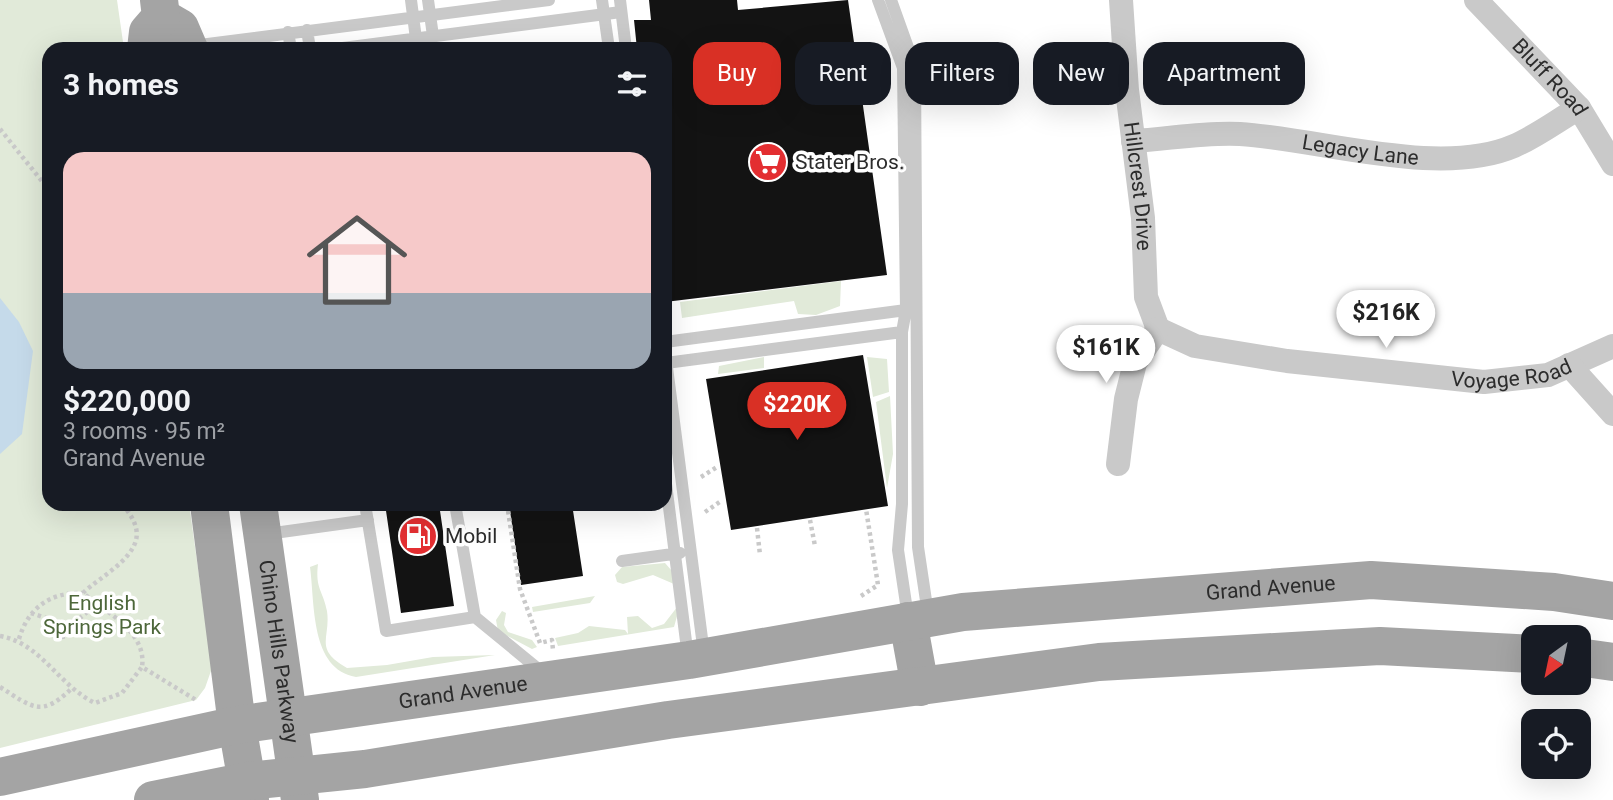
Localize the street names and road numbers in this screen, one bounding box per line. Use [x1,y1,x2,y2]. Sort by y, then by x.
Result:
street label: Bluff Road [1507,34,1593,120]
street label: Hillcrest Drive [1119,120,1156,251]
street label: Legacy Lane [1301,130,1420,170]
street label: Voyage Road [1450,354,1575,394]
street label: Chino Hills Parkway [254,558,304,745]
street label: Grand Avenue [1205,571,1336,605]
street label: Grand Avenue [397,671,529,714]

